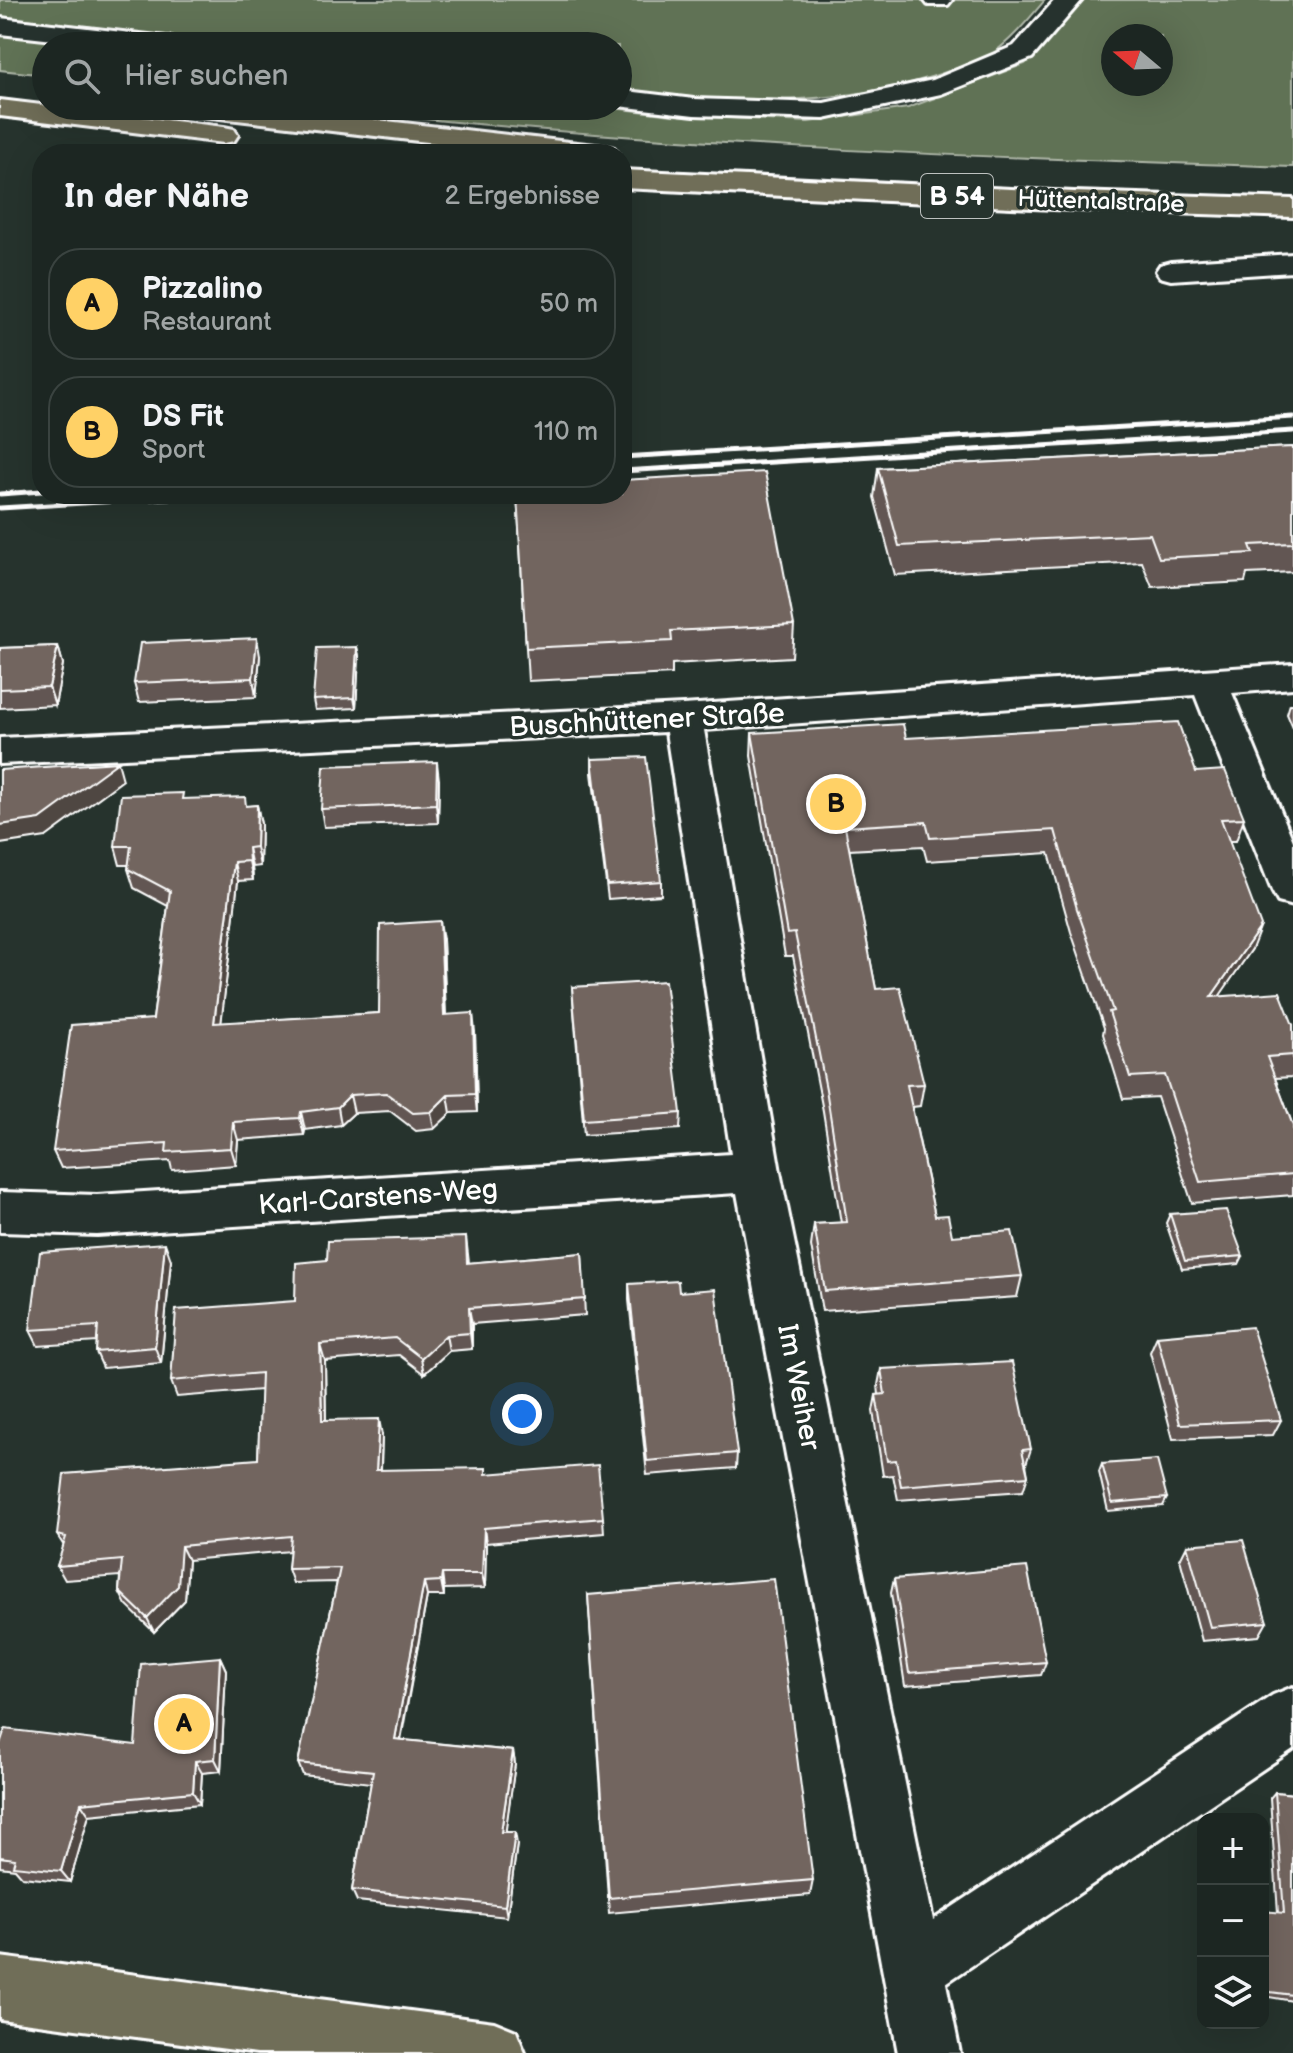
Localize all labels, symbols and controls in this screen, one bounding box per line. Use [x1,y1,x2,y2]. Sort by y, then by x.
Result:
north arrow [1101,24,1173,96]
search box [32,32,632,120]
icon: search [60,54,104,98]
text: Hier suchen [124,58,289,94]
road number: B 54 [921,174,993,218]
text: In der Nähe [64,176,249,217]
text: 2 Ergebnisse [445,181,600,212]
street label: Hüttentalstraße [1017,184,1185,219]
text: Pizzalino [142,271,263,307]
text: A [84,289,100,320]
text: 50 m [539,289,598,320]
text: Restaurant [142,307,271,338]
text: DS Fit [142,399,224,435]
text: B [83,417,101,448]
text: 110 m [534,417,598,448]
text: Sport [142,435,205,466]
street label: Buschhüttener Straße [509,697,786,744]
pin: B [810,774,862,834]
street label: Karl-Carstens-Weg [257,1173,499,1222]
street label: Im Weiher [770,1322,827,1454]
your location [502,1394,542,1434]
pin: A [158,1694,210,1754]
map controls [1197,1813,1269,2029]
button: + [1197,1813,1269,1885]
button: − [1197,1885,1269,1957]
button: layers [1197,1957,1269,2029]

